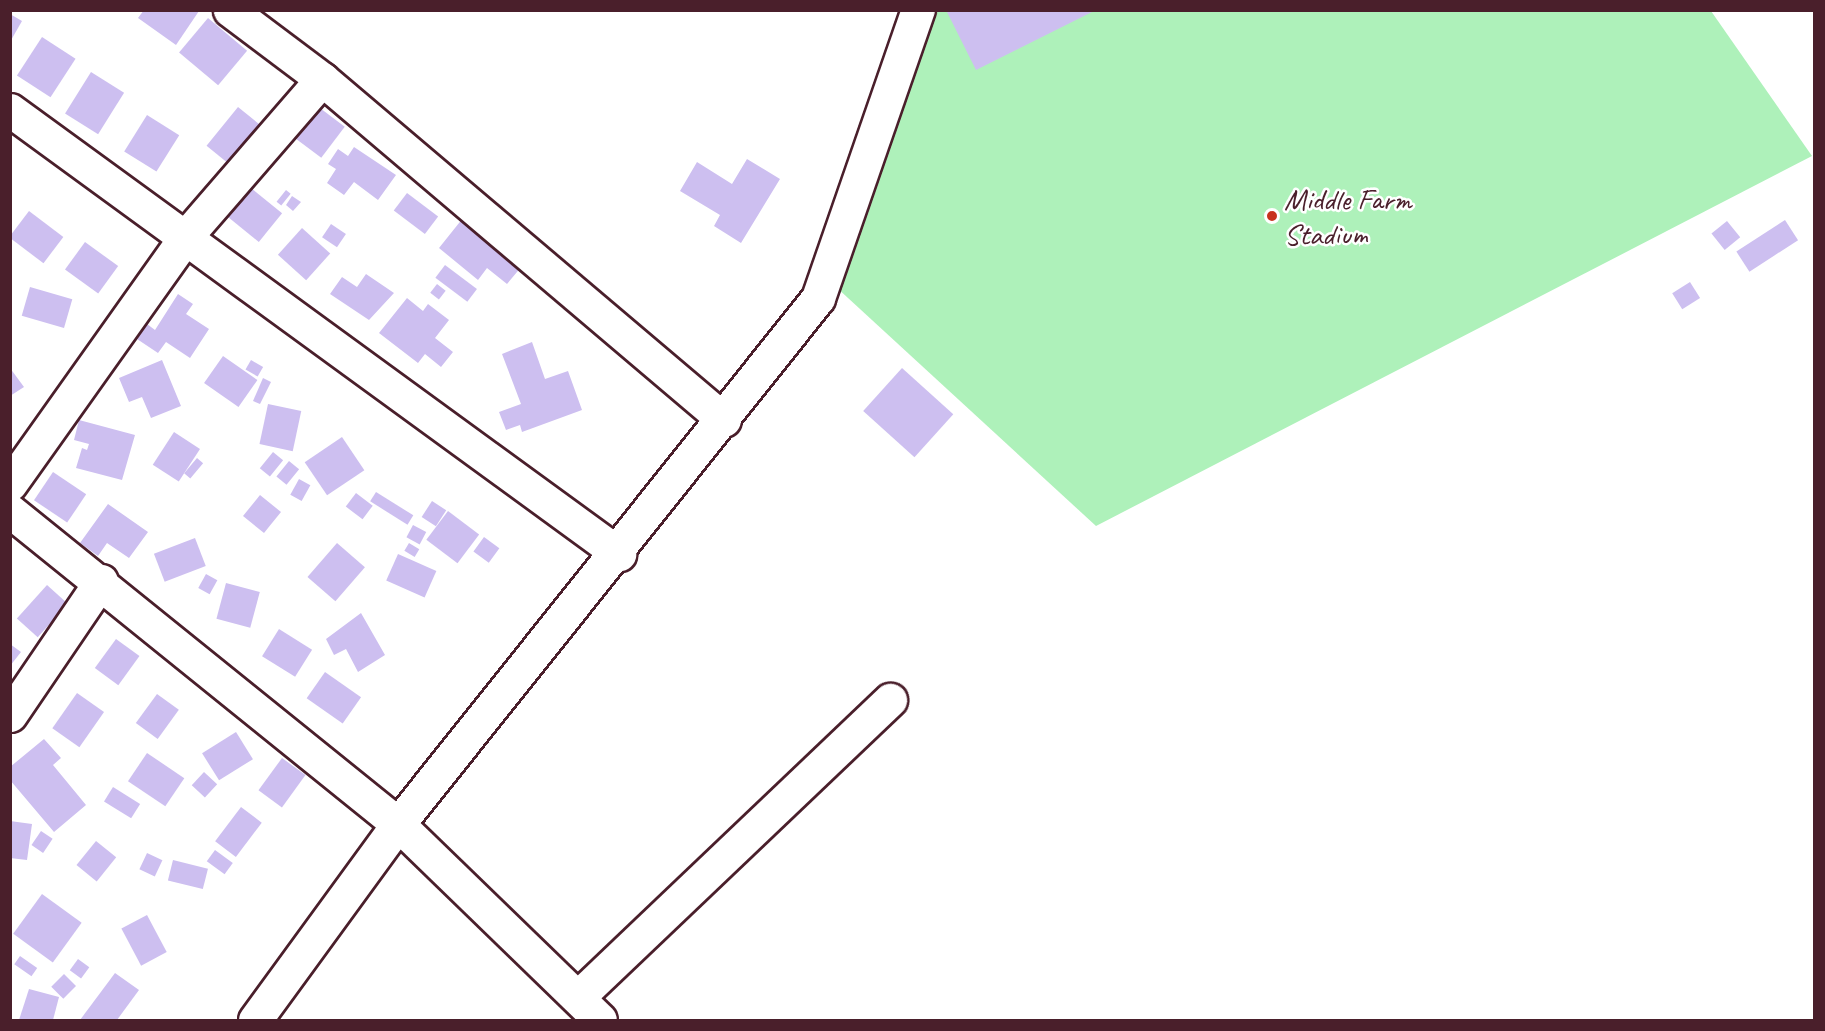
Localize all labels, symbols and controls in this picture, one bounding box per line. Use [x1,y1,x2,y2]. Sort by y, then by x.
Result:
place label: Middle Farm Stadium [1284,181,1412,252]
marker: Middle Farm Stadium [1265,209,1279,223]

